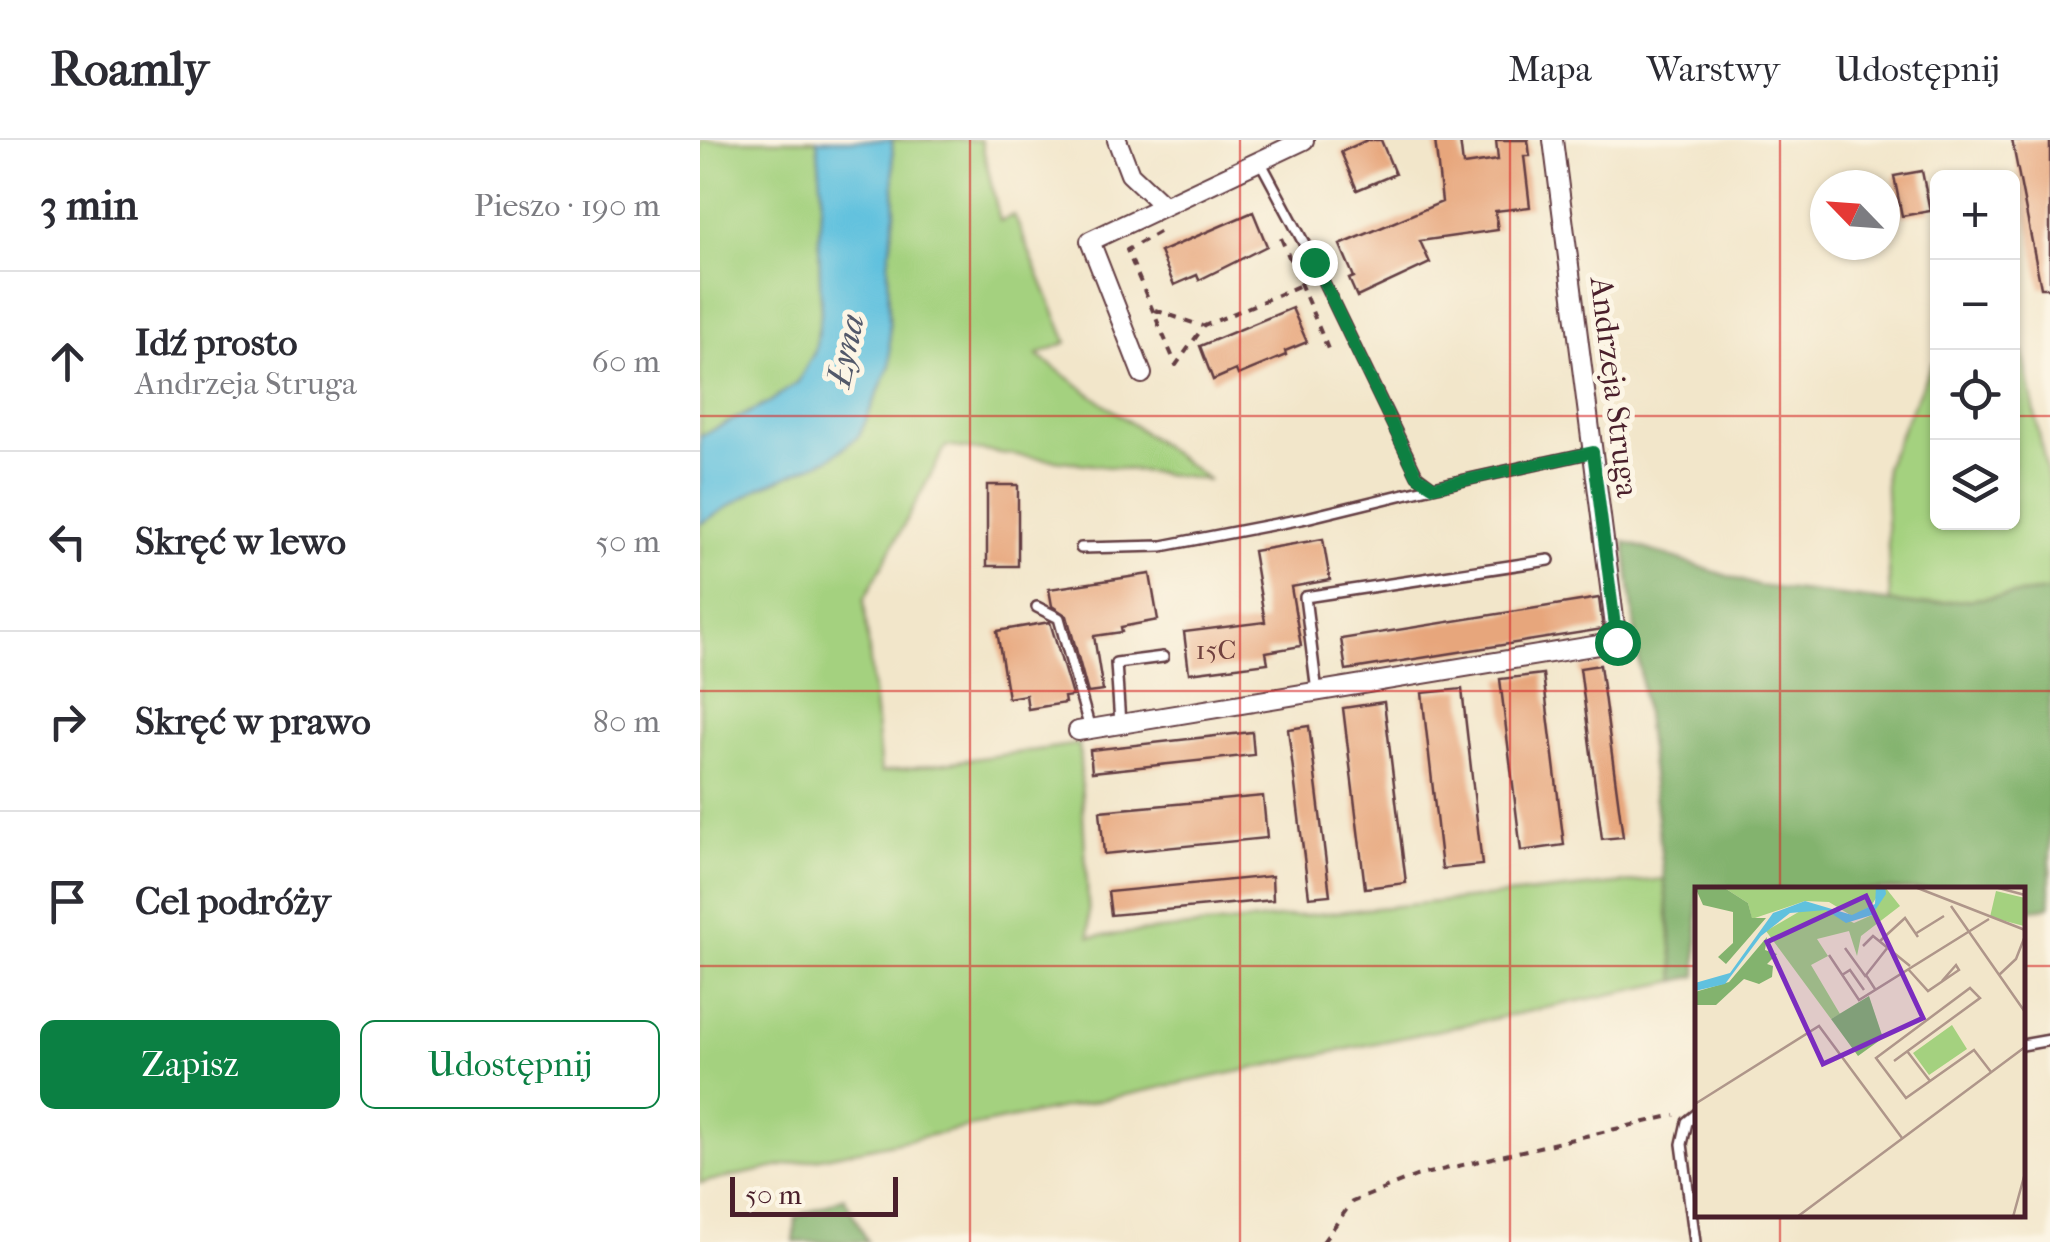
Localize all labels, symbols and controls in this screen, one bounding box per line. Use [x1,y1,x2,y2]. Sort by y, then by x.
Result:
text: Roamly [50,41,209,97]
text: Mapa [1508,49,1592,90]
text: Warstwy [1647,49,1780,90]
text: Udostępnij [1835,49,2000,90]
north arrow [1810,170,1900,260]
map controls [1930,170,2020,530]
button: + [1930,170,2020,260]
text: 3 min [40,181,138,230]
text: Pieszo · 190 m [474,187,660,224]
route end [1292,240,1338,286]
button: − [1930,260,2020,350]
street label: Andrzeja Struga [1582,273,1647,501]
water label: Łyna [817,310,873,393]
text: Idź prosto [135,320,298,365]
icon: ahead [40,334,95,389]
text: 60 m [592,343,660,380]
button: locate [1930,350,2020,440]
text: Andrzeja Struga [135,365,357,402]
button: layers [1930,440,2020,530]
icon: left [40,514,95,569]
text: Skręć w lewo [135,519,346,564]
text: 50 m [595,523,660,560]
route start [1595,620,1641,666]
house number: 15C [1196,633,1236,666]
icon: right [40,694,95,749]
text: Skręć w prawo [135,699,371,744]
text: 80 m [593,703,660,740]
icon: arrive [40,874,95,929]
text: Cel podróży [135,879,331,924]
inset map [1695,887,2025,1217]
button: Zapisz [40,1020,340,1109]
button: Udostępnij [360,1020,660,1109]
scale bar [730,1172,898,1216]
text: 50 m [745,1178,802,1211]

